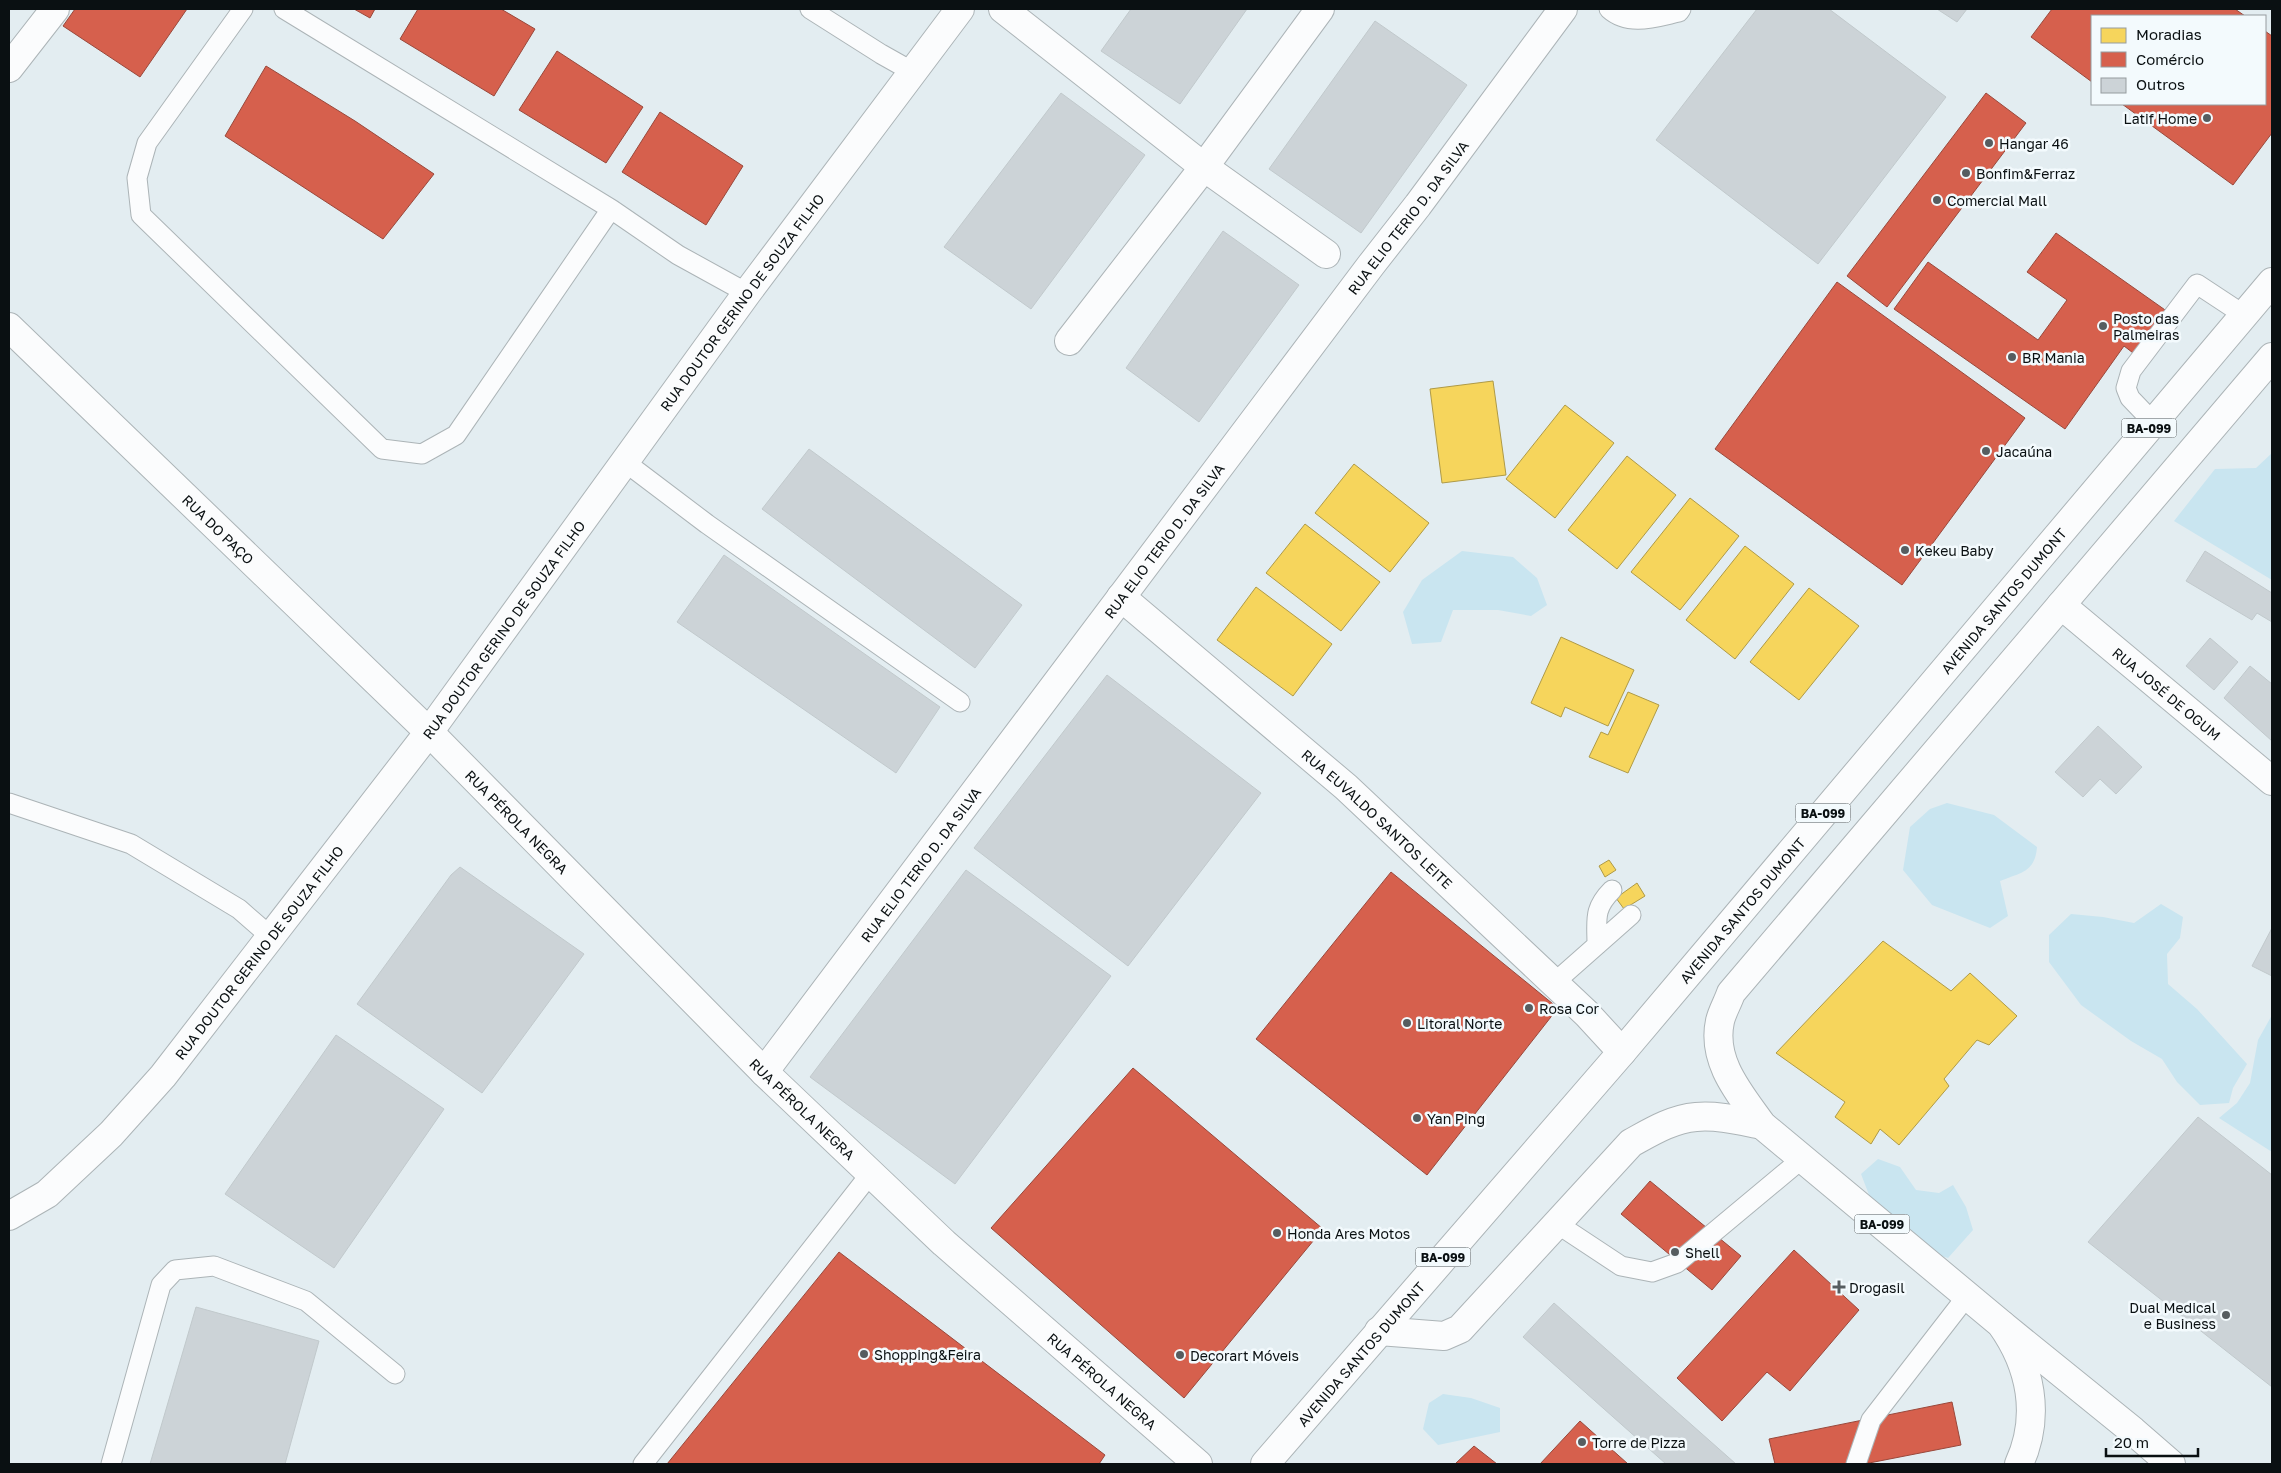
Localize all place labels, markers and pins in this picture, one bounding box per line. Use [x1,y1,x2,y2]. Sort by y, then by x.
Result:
place label: Latif Home [2124,110,2197,127]
marker: Latif Home [2201,112,2213,124]
place label: Hangar 46 [1999,135,2069,152]
marker: Hangar 46 [1983,137,1995,149]
place label: Bonfim&Ferraz [1976,165,2075,182]
marker: Bonfim&Ferraz [1960,167,1972,179]
place label: Comercial Mall [1947,192,2047,209]
marker: Comercial Mall [1931,194,1943,206]
place label: Posto das Palmeiras [2113,310,2179,343]
marker: Posto das Palmeiras [2097,320,2109,332]
place label: BR Mania [2022,349,2085,366]
marker: BR Mania [2006,351,2018,363]
place label: Jacaúna [1996,443,2052,460]
marker: Jacaúna [1980,445,1992,457]
place label: Kekeu Baby [1915,542,1994,559]
marker: Kekeu Baby [1899,544,1911,556]
place label: Rosa Cor [1539,1000,1600,1017]
marker: Rosa Cor [1523,1002,1535,1014]
place label: Litoral Norte [1417,1015,1502,1032]
marker: Litoral Norte [1401,1017,1413,1029]
place label: Yan Ping [1427,1110,1485,1127]
marker: Yan Ping [1411,1112,1423,1124]
place label: Honda Ares Motos [1287,1225,1410,1242]
marker: Honda Ares Motos [1271,1227,1283,1239]
place label: Shell [1685,1244,1720,1261]
marker: Shell [1669,1246,1681,1258]
place label: Drogasil [1849,1279,1905,1296]
marker: Drogasil [1833,1281,1845,1293]
place label: Dual Medical e Business [2129,1299,2216,1332]
marker: Dual Medical e Business [2220,1309,2232,1321]
place label: Shopping&Feira [874,1346,981,1363]
place label: Decorart Móveis [1190,1347,1299,1364]
marker: Shopping&Feira [858,1348,870,1360]
marker: Decorart Móveis [1174,1349,1186,1361]
place label: Torre de Pizza [1592,1434,1686,1451]
marker: Torre de Pizza [1576,1436,1588,1448]

